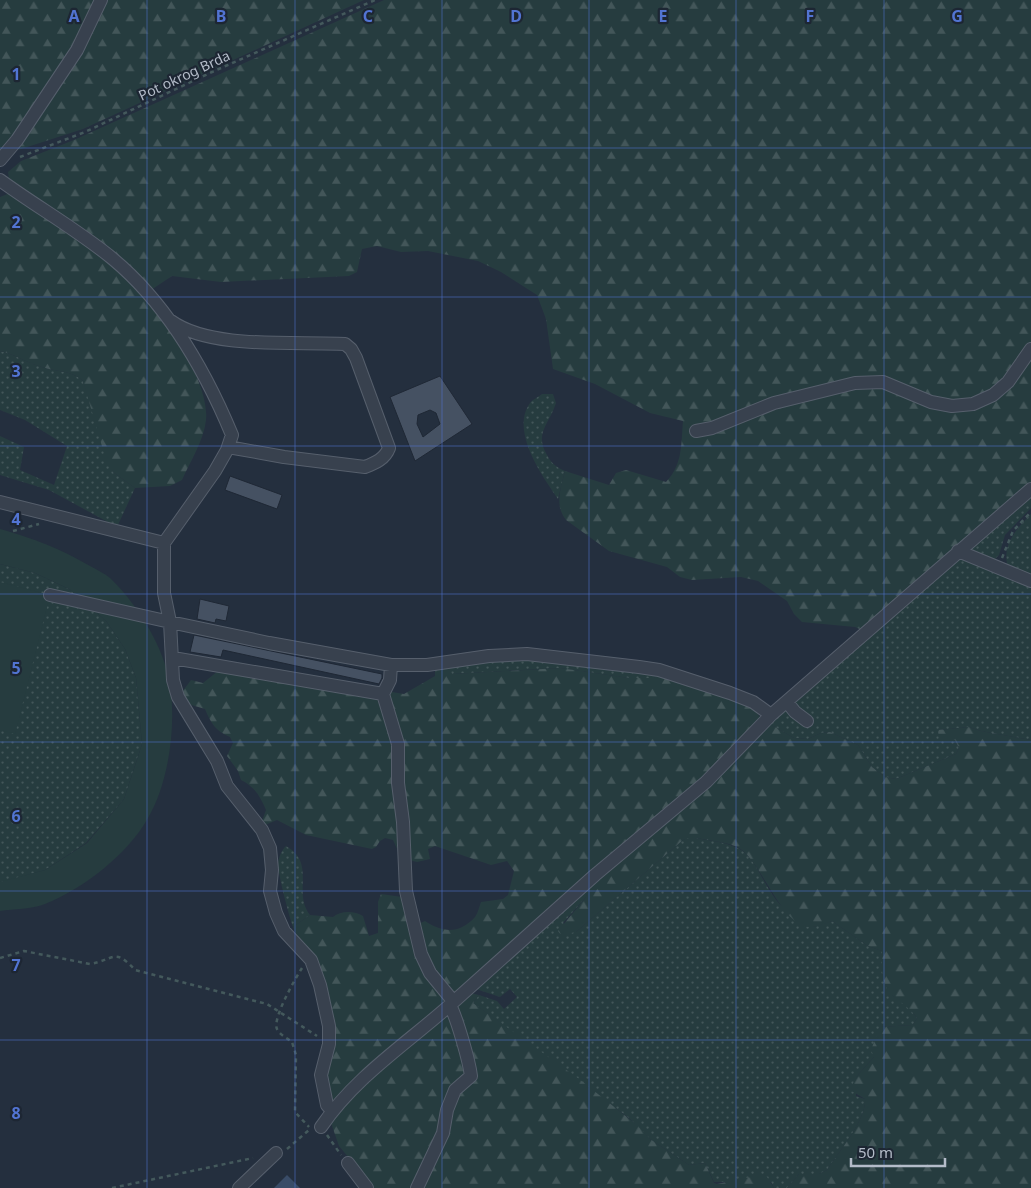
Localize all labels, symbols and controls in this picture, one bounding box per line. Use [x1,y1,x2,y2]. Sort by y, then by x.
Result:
text: A [68,5,80,27]
text: B [216,5,226,27]
text: C [363,5,373,27]
text: D [510,5,522,27]
text: E [659,5,668,27]
text: F [806,5,814,27]
text: G [951,5,963,27]
street label: Pot okrog Brda [135,45,233,105]
text: 1 [11,63,21,85]
text: 2 [11,211,21,233]
text: 3 [11,360,21,382]
text: 4 [11,508,21,530]
text: 5 [11,657,21,679]
text: 6 [11,805,21,827]
text: 7 [11,954,21,976]
text: 8 [11,1102,21,1124]
scale bar [851,1136,945,1168]
text: 50 m [858,1142,893,1162]

